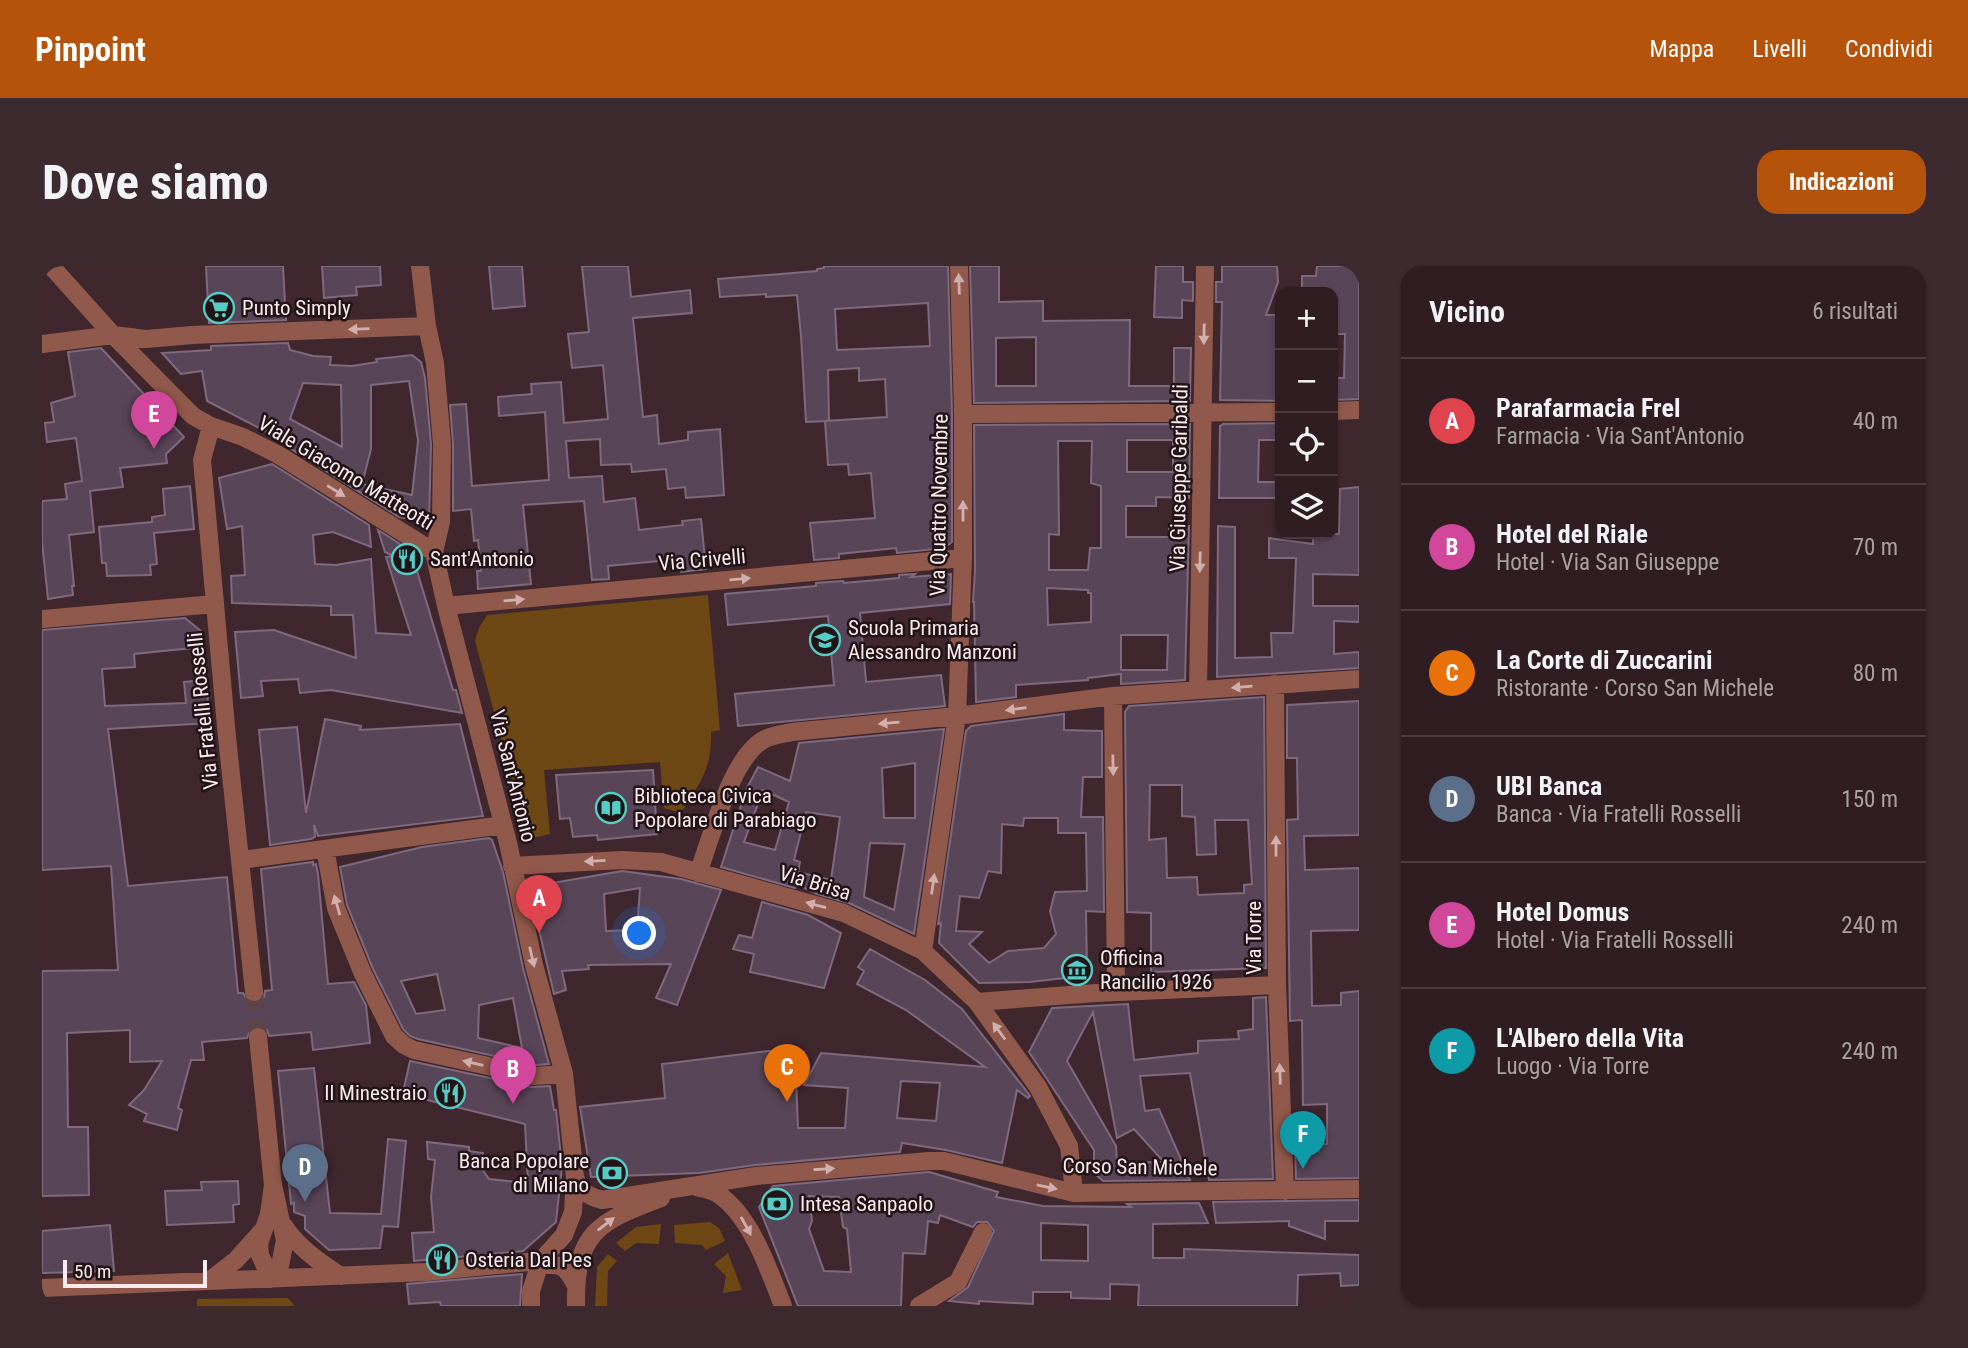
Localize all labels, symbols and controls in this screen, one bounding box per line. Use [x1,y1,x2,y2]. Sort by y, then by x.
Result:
text: Pinpoint [35,30,146,69]
text: Mappa [1650,35,1714,63]
text: Livelli [1752,35,1807,63]
text: Condividi [1845,35,1933,63]
button: Indicazioni [1757,150,1926,214]
text: Dove siamo [42,154,269,211]
one-way arrow [954,273,965,295]
map controls [1275,287,1338,539]
button: + [1275,287,1338,350]
supermarket icon: Punto Simply [202,291,236,325]
text: Vicino [1429,294,1505,329]
place label: Punto Simply [242,296,351,320]
text: 6 risultati [1812,298,1898,325]
one-way arrow [1198,323,1210,345]
one-way arrow [348,324,370,335]
button: − [1275,350,1338,413]
street label: Via Giuseppe Garibaldi [1165,384,1193,572]
pin: E [131,391,177,449]
text: Parafarmacia Frel [1496,393,1680,423]
text: A [1445,408,1459,435]
text: 40 m [1853,408,1898,435]
street label: Viale Giacomo Matteotti [254,411,438,535]
street label: Via Quattro Novembre [925,413,953,596]
button: locate [1275,413,1338,476]
text: Farmacia · Via Sant'Antonio [1496,423,1745,450]
button: layers [1275,476,1338,539]
one-way arrow [327,485,346,498]
one-way arrow [957,500,969,522]
text: Hotel del Riale [1496,519,1648,549]
text: B [1446,534,1458,561]
text: 70 m [1853,534,1898,561]
restaurant icon: Sant'Antonio [390,542,424,576]
street label: Via Crivelli [657,544,747,576]
place label: Sant'Antonio [430,547,534,571]
text: Hotel · Via San Giuseppe [1496,549,1719,576]
one-way arrow [1195,551,1206,573]
one-way arrow [729,573,751,584]
one-way arrow [503,595,525,606]
place label: Scuola Primaria Alessandro Manzoni [848,616,1017,664]
school or university icon: Scuola Primaria Alessandro Manzoni [808,623,842,657]
street label: Via Fratelli Rosselli [183,631,223,791]
text: La Corte di Zuccarini [1496,645,1713,675]
text: C [1445,660,1459,687]
text: 80 m [1853,660,1898,687]
text: Ristorante · Corso San Michele [1496,675,1774,702]
one-way arrow [1231,682,1253,693]
one-way arrow [1005,703,1027,714]
street label: Via Sant'Antonio [485,707,541,845]
one-way arrow [877,717,899,728]
one-way arrow [1107,754,1119,776]
text: UBI Banca [1496,771,1602,801]
place label: Biblioteca Civica Popolare di Parabiago [634,784,817,832]
text: D [1446,786,1459,813]
text: 150 m [1841,786,1898,813]
library icon: Biblioteca Civica Popolare di Parabiago [594,791,628,825]
text: Banca · Via Fratelli Rosselli [1496,801,1741,828]
one-way arrow [1270,835,1282,857]
one-way arrow [583,856,605,867]
street label: Via Brisa [776,861,854,905]
one-way arrow [928,873,939,895]
pin: A [516,875,562,933]
one-way arrow [331,895,341,916]
text: Hotel Domus [1496,897,1629,927]
one-way arrow [805,900,826,910]
street label: Via Torre [1242,901,1266,975]
text: E [1446,912,1458,939]
text: 240 m [1841,912,1898,939]
your location [622,916,656,950]
text: Hotel · Via Fratelli Rosselli [1496,927,1734,954]
one-way arrow [527,946,538,968]
place label: Officina Rancilio 1926 [1100,946,1212,994]
museum icon: Officina Rancilio 1926 [1060,953,1094,987]
one-way arrow [992,1022,1006,1040]
text: L'Albero della Vita [1496,1023,1684,1053]
text: F [1447,1038,1457,1065]
text: 240 m [1841,1038,1898,1065]
pin: C [764,1044,810,1102]
pin: B [490,1046,536,1104]
text: Luogo · Via Torre [1496,1053,1649,1080]
one-way arrow [462,1057,484,1068]
one-way arrow [1275,1062,1286,1084]
restaurant icon: Il Minestraio [433,1076,467,1110]
place label: Il Minestraio [324,1081,427,1105]
pin: F [1280,1111,1326,1169]
pin: D [282,1144,328,1202]
place label: Banca Popolare di Milano [459,1149,589,1197]
street label: Corso San Michele [1062,1154,1218,1180]
bank icon: Banca Popolare di Milano [595,1156,629,1190]
one-way arrow [813,1163,835,1174]
one-way arrow [1036,1182,1058,1193]
bank icon: Intesa Sanpaolo [760,1187,794,1221]
place label: Intesa Sanpaolo [800,1192,933,1216]
one-way arrow [596,1216,614,1231]
one-way arrow [740,1217,752,1236]
restaurant icon: Osteria Dal Pes [425,1243,459,1277]
place label: Osteria Dal Pes [465,1248,592,1272]
scale bar [63,1257,206,1289]
text: 50 m [74,1260,111,1283]

